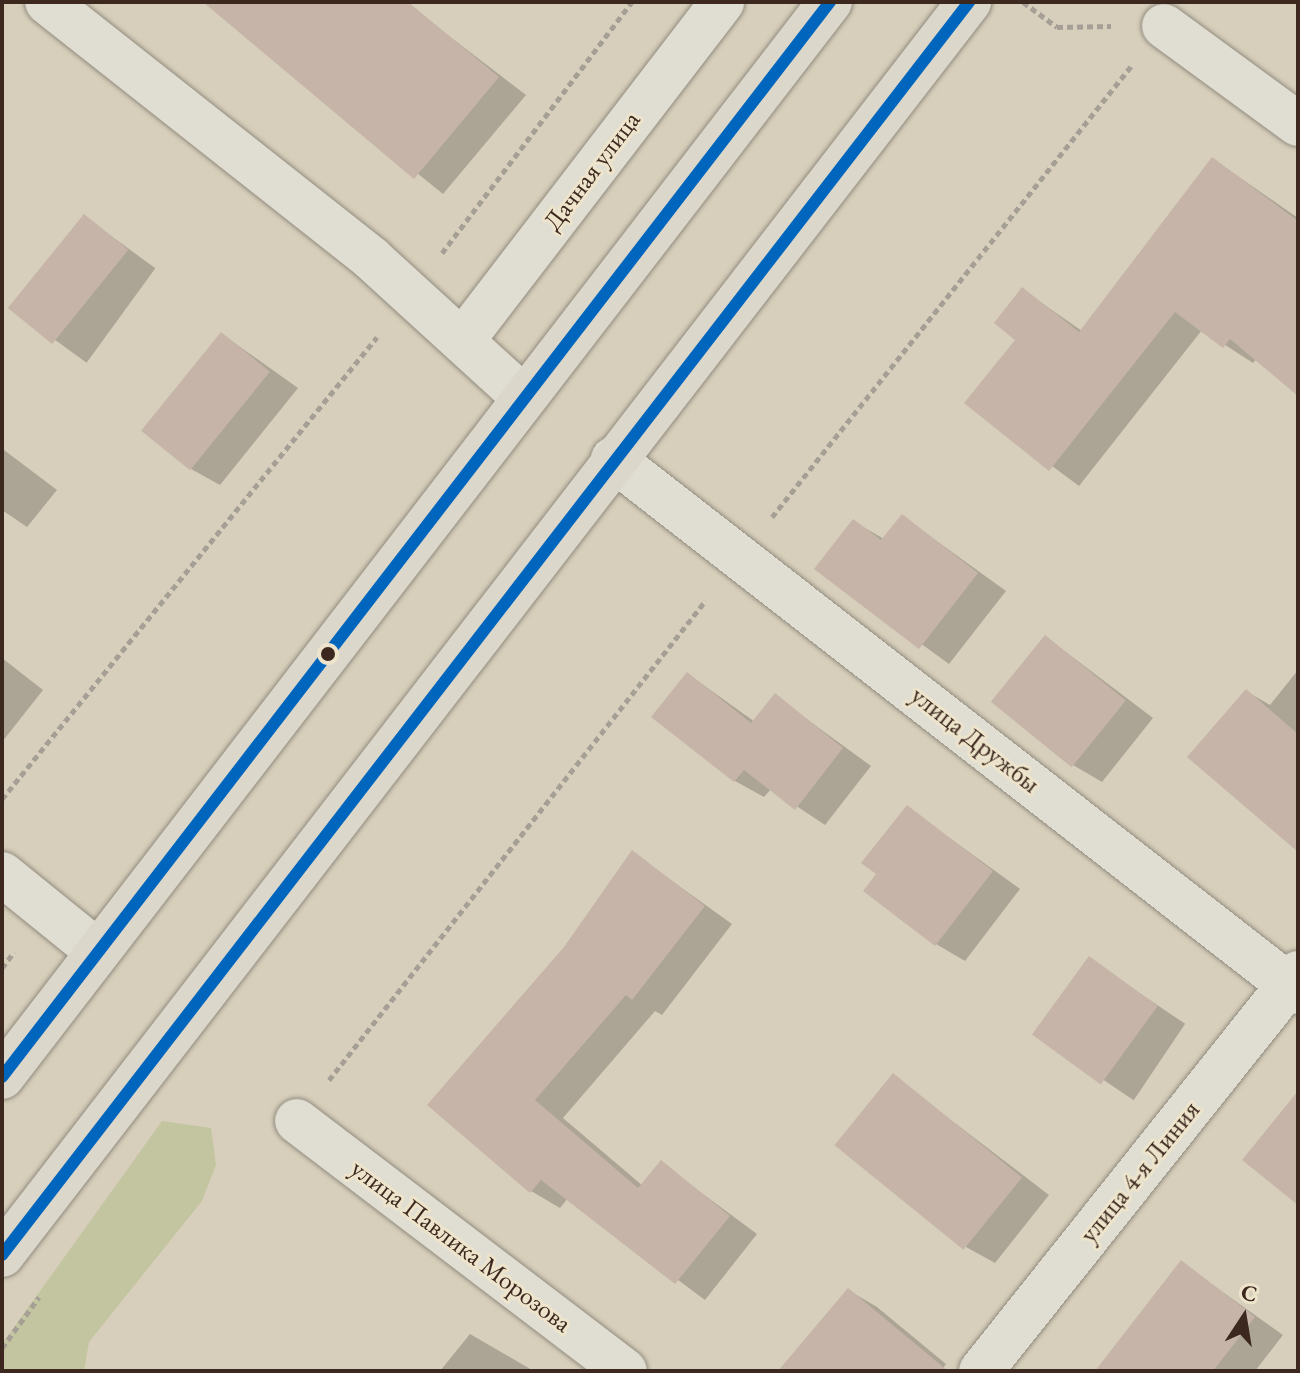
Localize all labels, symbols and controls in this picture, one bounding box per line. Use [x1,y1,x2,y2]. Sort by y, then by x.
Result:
street label: Дачная улица [537,105,647,237]
unlabelled marker [320,646,336,662]
street label: улица Дружбы [904,680,1046,800]
street label: улица 4-я Линия [1073,1095,1207,1249]
street label: улица Павлика Морозова [344,1153,578,1339]
north arrow [1204,1277,1284,1357]
text: С [1238,1277,1260,1309]

